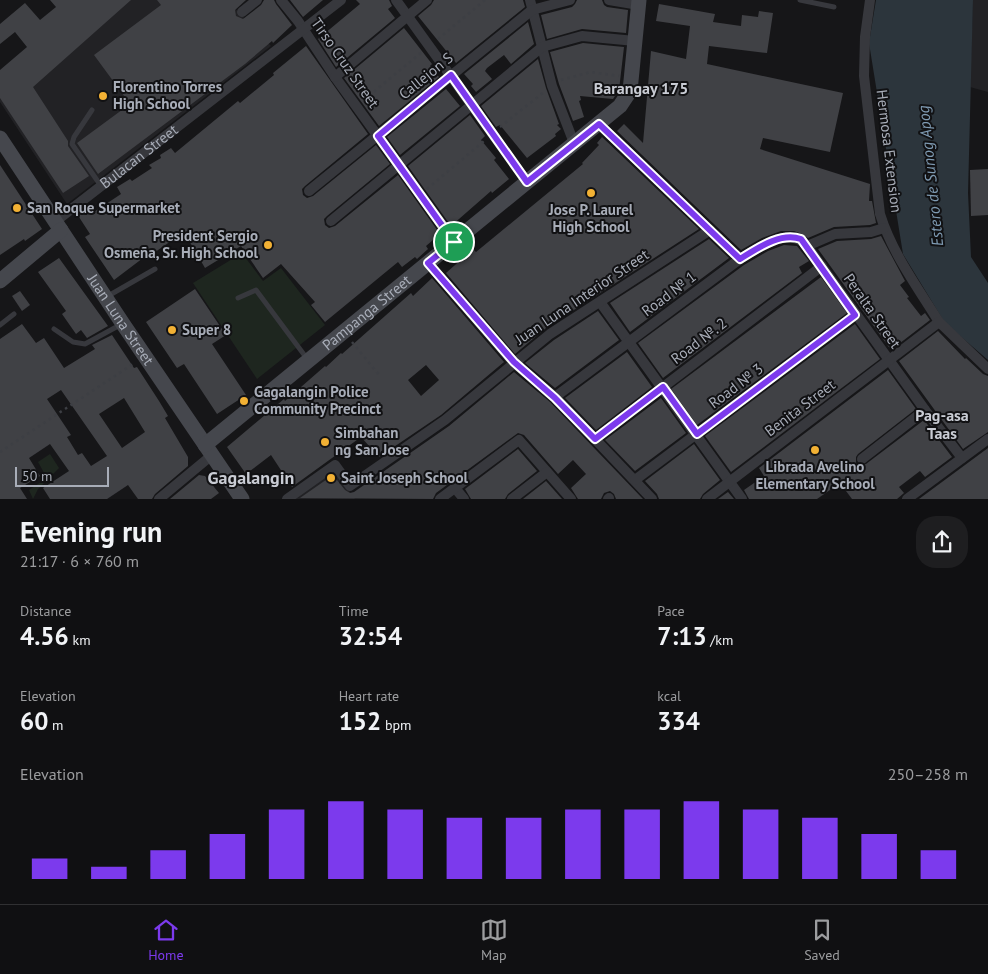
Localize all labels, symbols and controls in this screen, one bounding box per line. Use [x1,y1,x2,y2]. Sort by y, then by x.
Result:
street label: Tirso Cruz Street [307,14,384,112]
street label: Callejon S [395,48,457,103]
place label: Florentino Torres High School [113,77,222,113]
district label: Barangay 175 [594,78,688,98]
street label: Hermosa Extension [873,88,906,214]
marker: Florentino Torres High School [97,90,109,102]
water label: Estero de Sunog Apog [913,104,947,248]
street label: Bulacan Street [96,120,181,192]
marker: Jose P. Laurel High School [585,187,597,199]
place label: San Roque Supermarket [27,198,181,217]
place label: Jose P. Laurel High School [548,200,634,236]
marker: San Roque Supermarket [11,202,23,214]
pin [433,221,475,263]
place label: President Sergio Osmeña, Sr. High School [104,226,259,262]
icon: arrive [440,228,468,256]
marker: President Sergio Osmeña, Sr. High School [262,239,274,251]
street label: Juan Luna Interior Street [511,245,652,349]
street label: Road № 1 [638,267,700,320]
street label: Juan Luna Street [83,269,158,369]
street label: Pampanga Street [318,270,415,354]
street label: Peralta Street [840,270,905,352]
street label: Road №. 2 [667,313,731,368]
place label: Super 8 [182,320,231,339]
marker: Super 8 [166,324,178,336]
street label: Road № 3 [705,359,767,412]
street label: Benita Street [761,375,839,440]
place label: Gagalangin Police Community Precinct [254,382,382,418]
marker: Gagalangin Police Community Precinct [238,395,250,407]
district label: Pag-asa Taas [915,405,969,443]
place label: Simbahan ng San Jose [335,423,410,459]
marker: Simbahan ng San Jose [319,436,331,448]
marker: Librada Avelino Elementary School [809,444,821,456]
place label: Librada Avelino Elementary School [755,457,875,493]
scale bar [15,464,109,487]
district label: Gagalangin [208,466,294,489]
text: 50 m [22,467,52,485]
place label: Saint Joseph School [341,468,468,487]
marker: Saint Joseph School [325,472,337,484]
text: Evening run [20,513,162,550]
button: share [916,516,968,568]
text: 21:17 · 6 × 760 m [20,551,139,571]
text: Distance [20,602,71,620]
text: Time [339,602,369,620]
text: Pace [657,602,685,620]
text: 4.56 [20,620,69,652]
text: 32:54 [339,620,402,652]
text: 7:13 [657,620,707,652]
text: km [69,631,91,649]
text: /km [707,631,733,649]
text: Elevation [20,687,76,705]
text: Heart rate [339,687,399,705]
text: kcal [657,687,681,705]
text: 60 [20,705,48,737]
text: 152 [339,705,381,737]
text: 334 [657,705,700,737]
text: m [48,716,63,734]
text: bpm [381,716,411,734]
text: Elevation [20,764,84,784]
text: 250–258 m [888,764,968,784]
tab: Home [148,916,184,964]
tab: Map [480,916,508,964]
tab: Saved [804,916,840,964]

